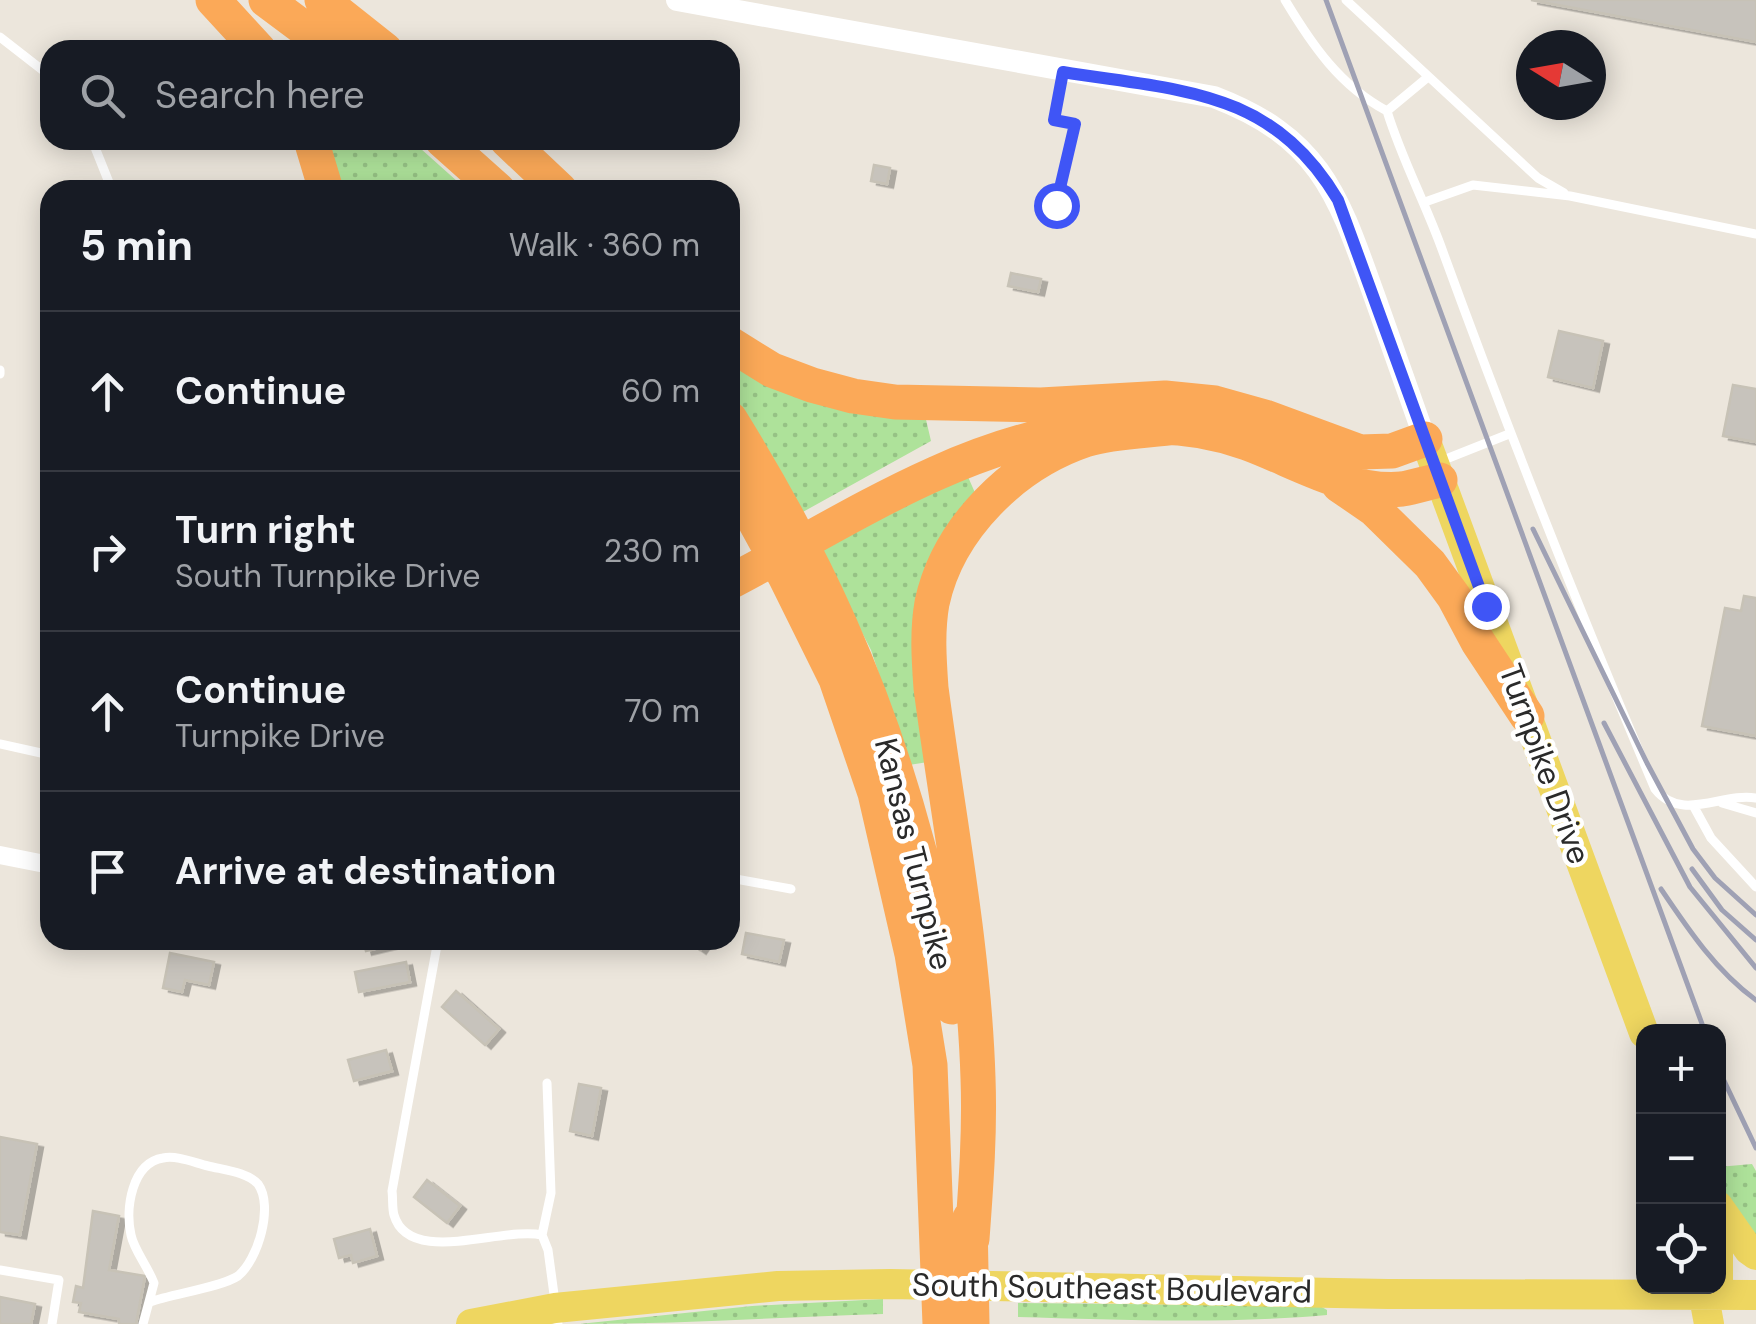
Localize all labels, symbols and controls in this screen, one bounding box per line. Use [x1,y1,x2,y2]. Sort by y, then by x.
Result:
north arrow [1516,30,1606,120]
search box [40,40,740,150]
icon: search [75,68,130,123]
text: Search here [155,70,365,120]
route start [1034,183,1080,229]
text: 5 min [80,218,193,273]
text: Walk · 360 m [509,224,700,266]
icon: ahead [80,364,135,419]
text: Continue [175,366,346,416]
text: 60 m [621,370,700,412]
text: Turn right [175,505,356,555]
icon: right [80,524,135,579]
text: 230 m [604,530,700,572]
text: South Turnpike Drive [175,555,480,597]
route end [1464,584,1510,630]
street label: Turnpike Drive [1489,658,1601,870]
text: Continue [175,665,346,715]
icon: ahead [80,684,135,739]
text: 70 m [624,690,700,732]
text: Turnpike Drive [175,715,385,757]
street label: Kansas Turnpike [865,734,963,974]
icon: arrive [80,844,135,899]
text: Arrive at destination [175,846,557,896]
map controls [1636,1024,1726,1294]
button: + [1636,1024,1726,1114]
button: − [1636,1114,1726,1204]
button: locate [1636,1204,1726,1294]
street label: South Southeast Boulevard [912,1264,1312,1312]

